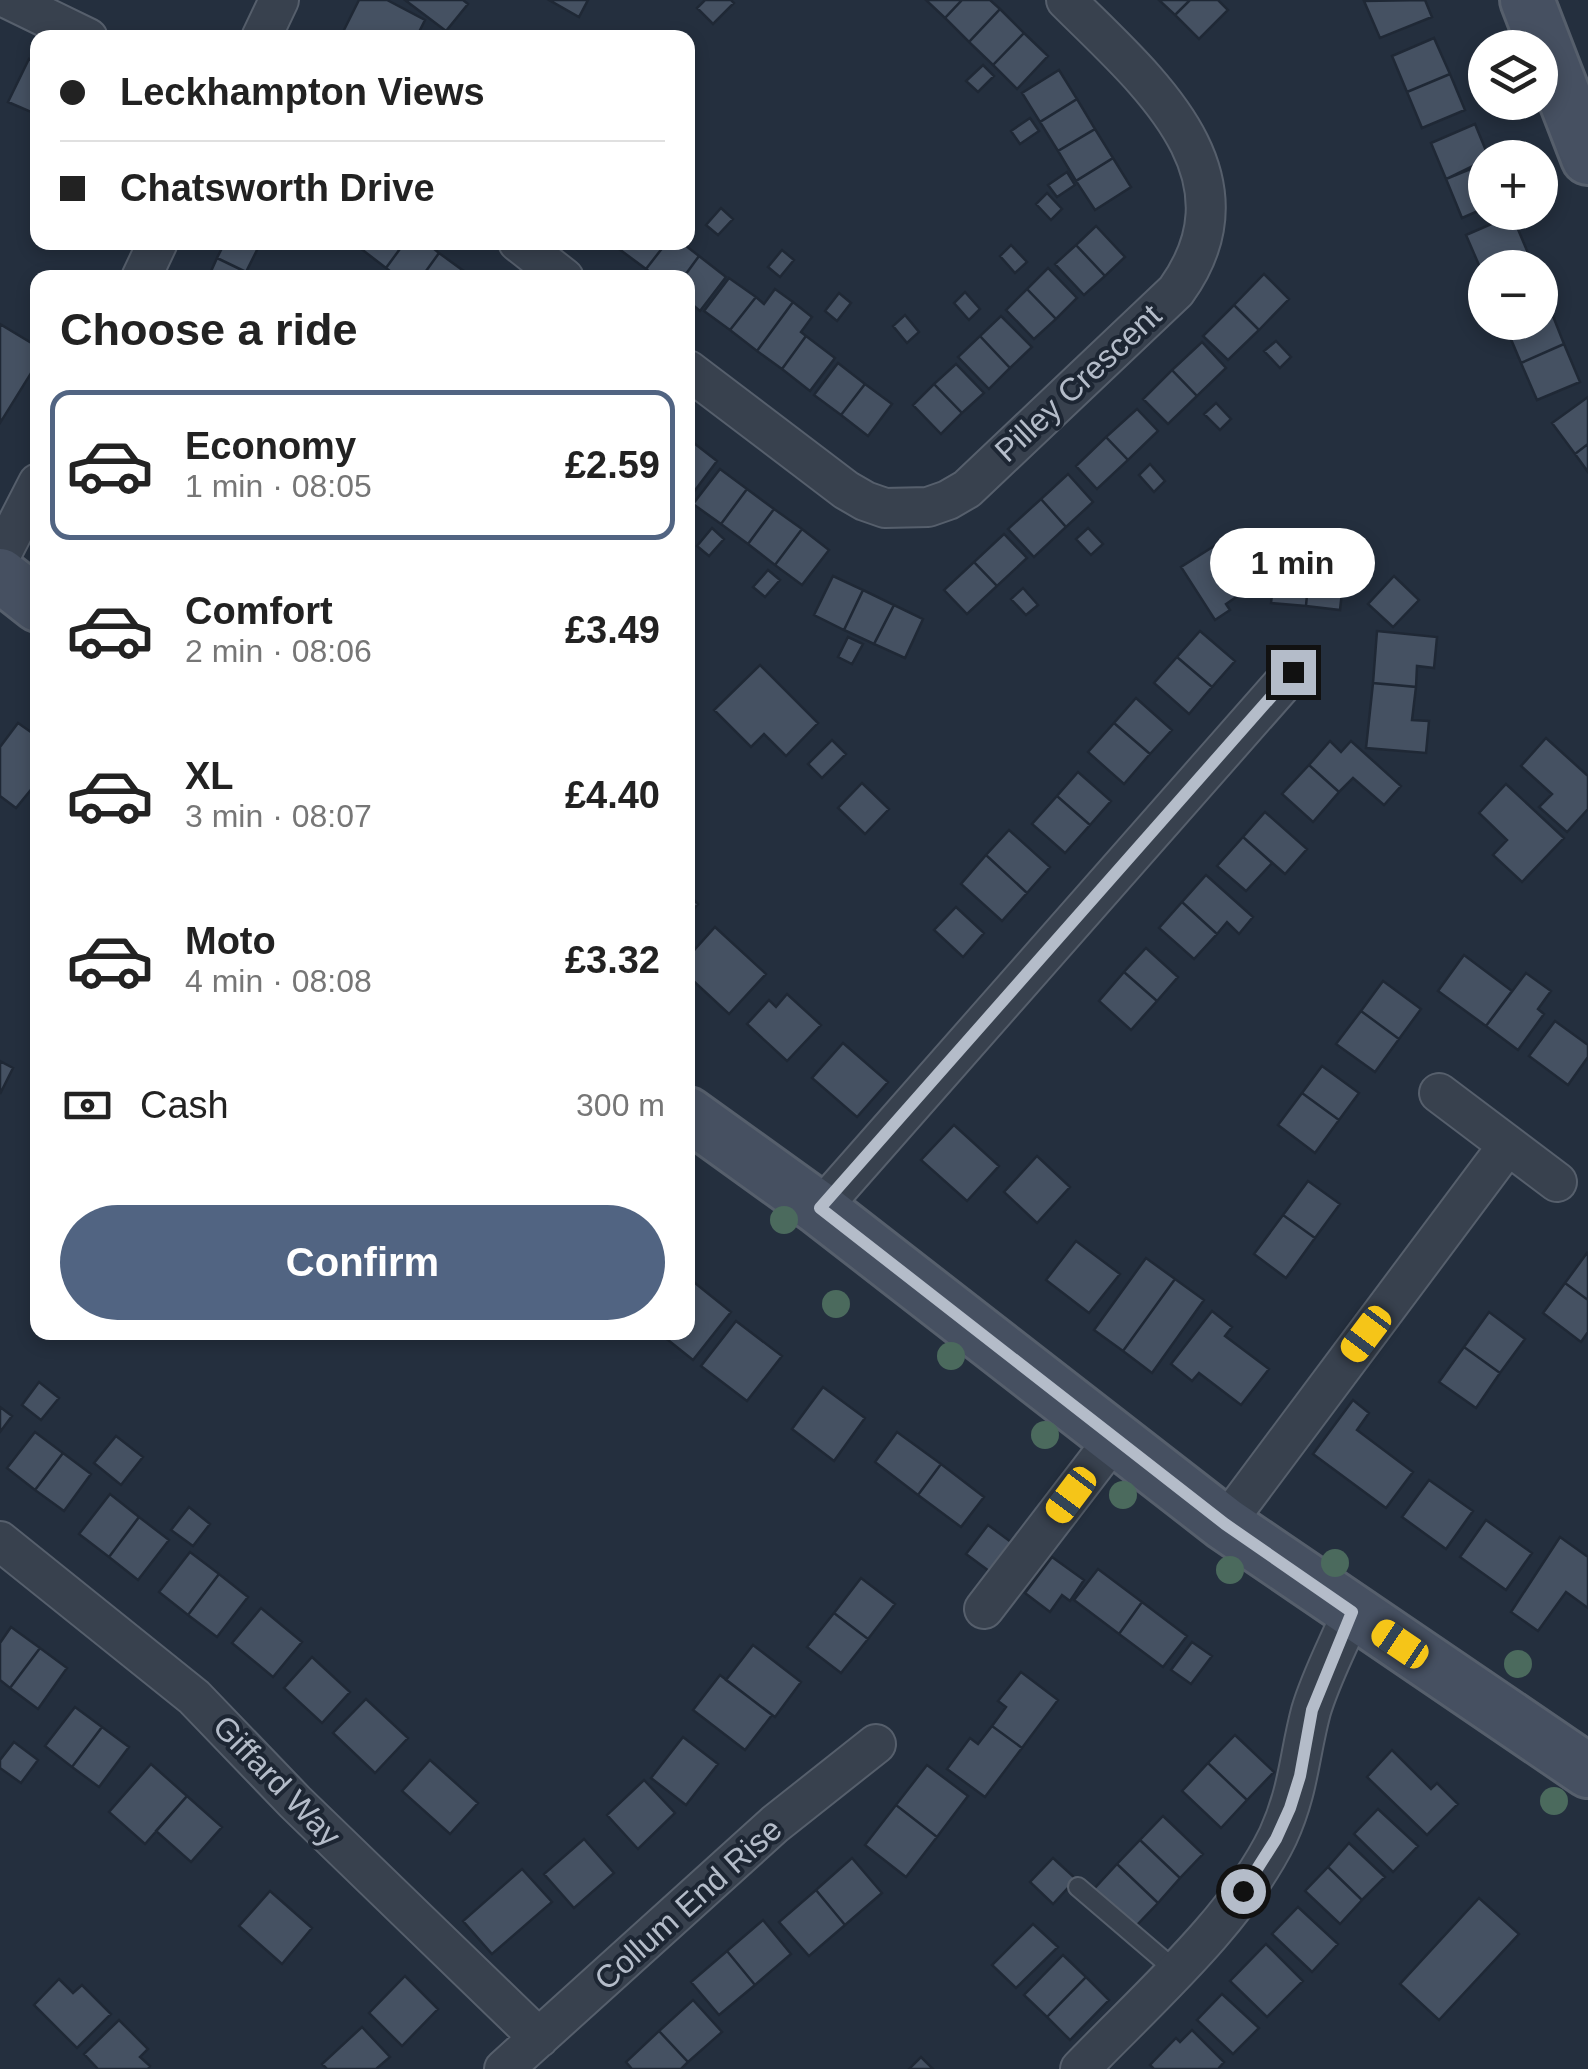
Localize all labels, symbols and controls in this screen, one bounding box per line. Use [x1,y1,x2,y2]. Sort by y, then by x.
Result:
map controls [1468,30,1558,340]
button: layers [1468,30,1558,120]
text: Leckhampton Views [120,71,485,113]
button: + [1468,140,1558,230]
text: Chatsworth Drive [120,167,435,209]
button: − [1468,250,1558,340]
street label: Pilley Crescent [988,297,1168,469]
text: Choose a ride [60,304,358,355]
icon: car [65,420,155,510]
text: Economy [185,425,356,467]
text: £2.59 [565,444,660,486]
text: 1 min · 08:05 [185,468,372,504]
callout: 1 min [1210,527,1376,597]
text: 1 min [1251,545,1334,581]
icon: car [65,585,155,675]
text: Comfort [185,590,333,632]
text: £3.49 [565,609,660,651]
text: 2 min · 08:06 [185,633,372,669]
route end [1271,650,1316,695]
icon: car [65,750,155,840]
text: XL [185,755,234,797]
text: £4.40 [565,774,660,816]
text: 3 min · 08:07 [185,798,372,834]
icon: car [65,915,155,1005]
text: Moto [185,920,276,962]
text: £3.32 [565,939,660,981]
text: 4 min · 08:08 [185,963,372,999]
icon: cash [60,1078,115,1133]
text: Cash [140,1084,229,1126]
text: 300 m [576,1087,665,1123]
button: Confirm [60,1205,665,1320]
car [1336,1301,1396,1367]
car [1041,1462,1101,1528]
car [1367,1615,1433,1673]
street label: Giffard Way [206,1708,348,1854]
street label: Collum End Rise [587,1811,789,1997]
route start [1221,1869,1266,1914]

